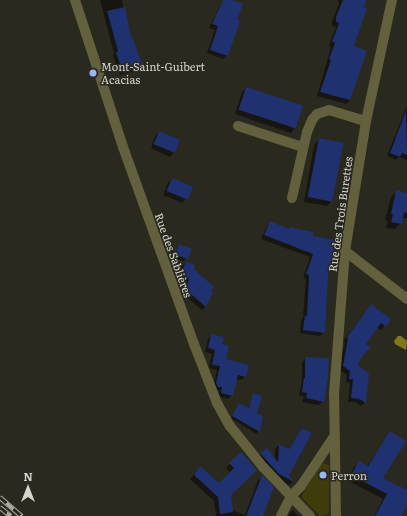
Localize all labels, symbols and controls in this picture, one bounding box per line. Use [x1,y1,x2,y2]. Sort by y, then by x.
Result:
place label: Mont-Saint-Guibert Acacias [101,60,205,86]
marker: Mont-Saint-Guibert Acacias [88,68,98,78]
street label: Rue des Trois Burettes [325,156,355,272]
street label: Rue des Sablières [153,211,195,299]
north arrow [8,468,48,508]
text: N [23,468,33,484]
place label: Perron [331,468,367,482]
marker: Perron [318,470,328,480]

